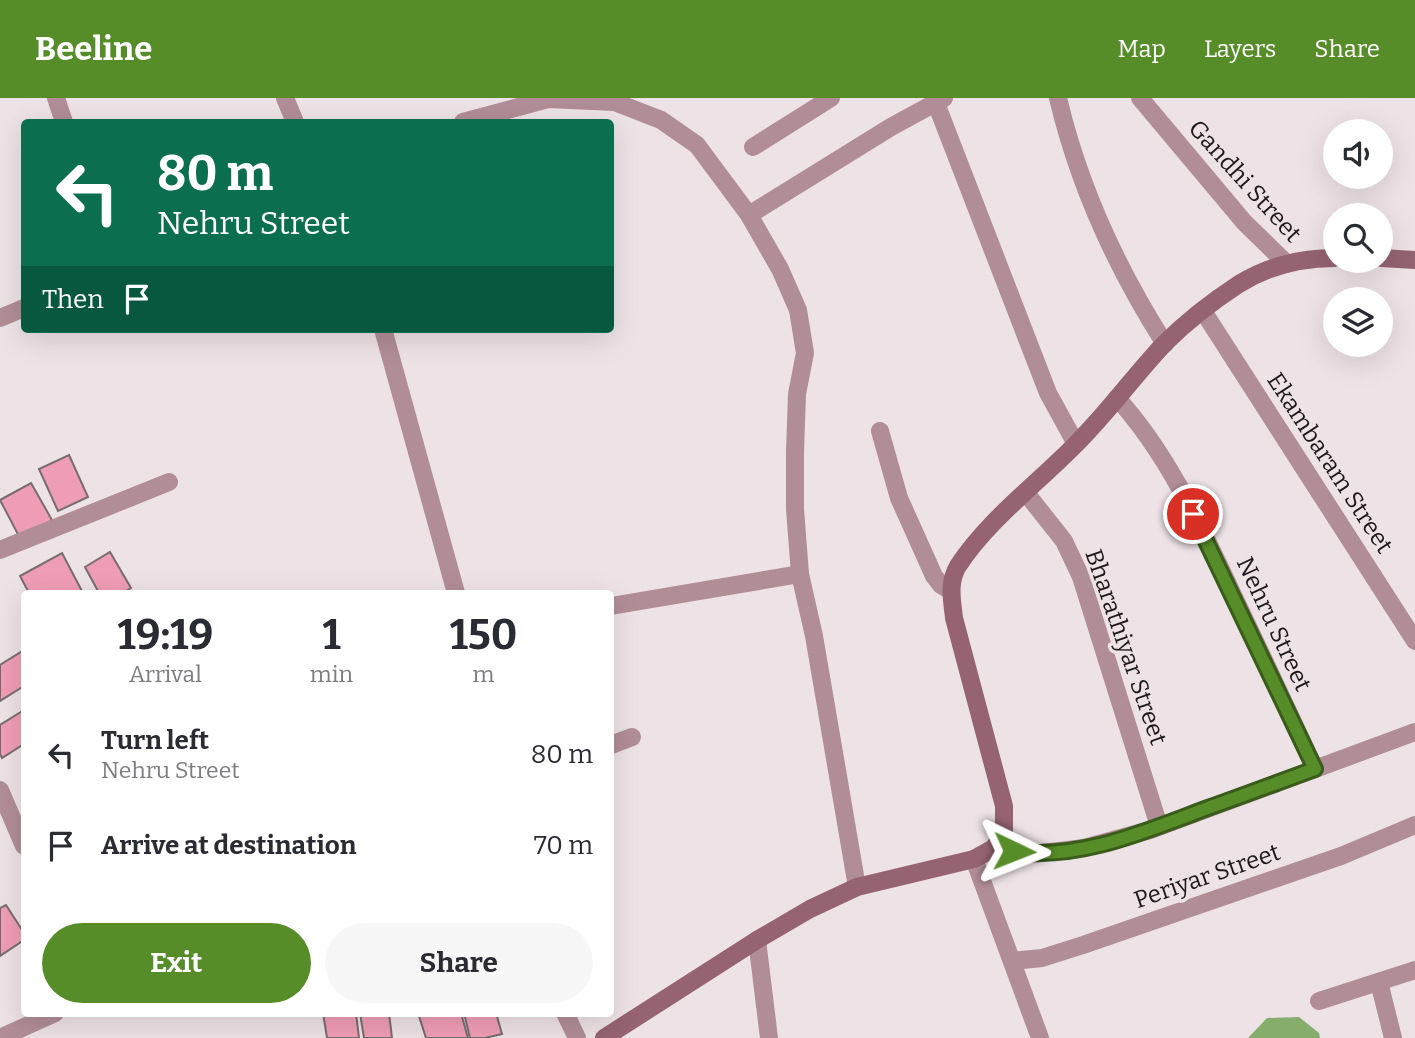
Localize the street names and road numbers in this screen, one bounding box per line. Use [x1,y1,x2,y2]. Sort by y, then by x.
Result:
street label: Gandhi Street [1183,114,1307,248]
street label: Ekambaram Street [1261,368,1399,559]
street label: Bharathiyar Street [1079,546,1173,749]
street label: Nehru Street [1231,553,1317,696]
street label: Periyar Street [1130,838,1284,914]

